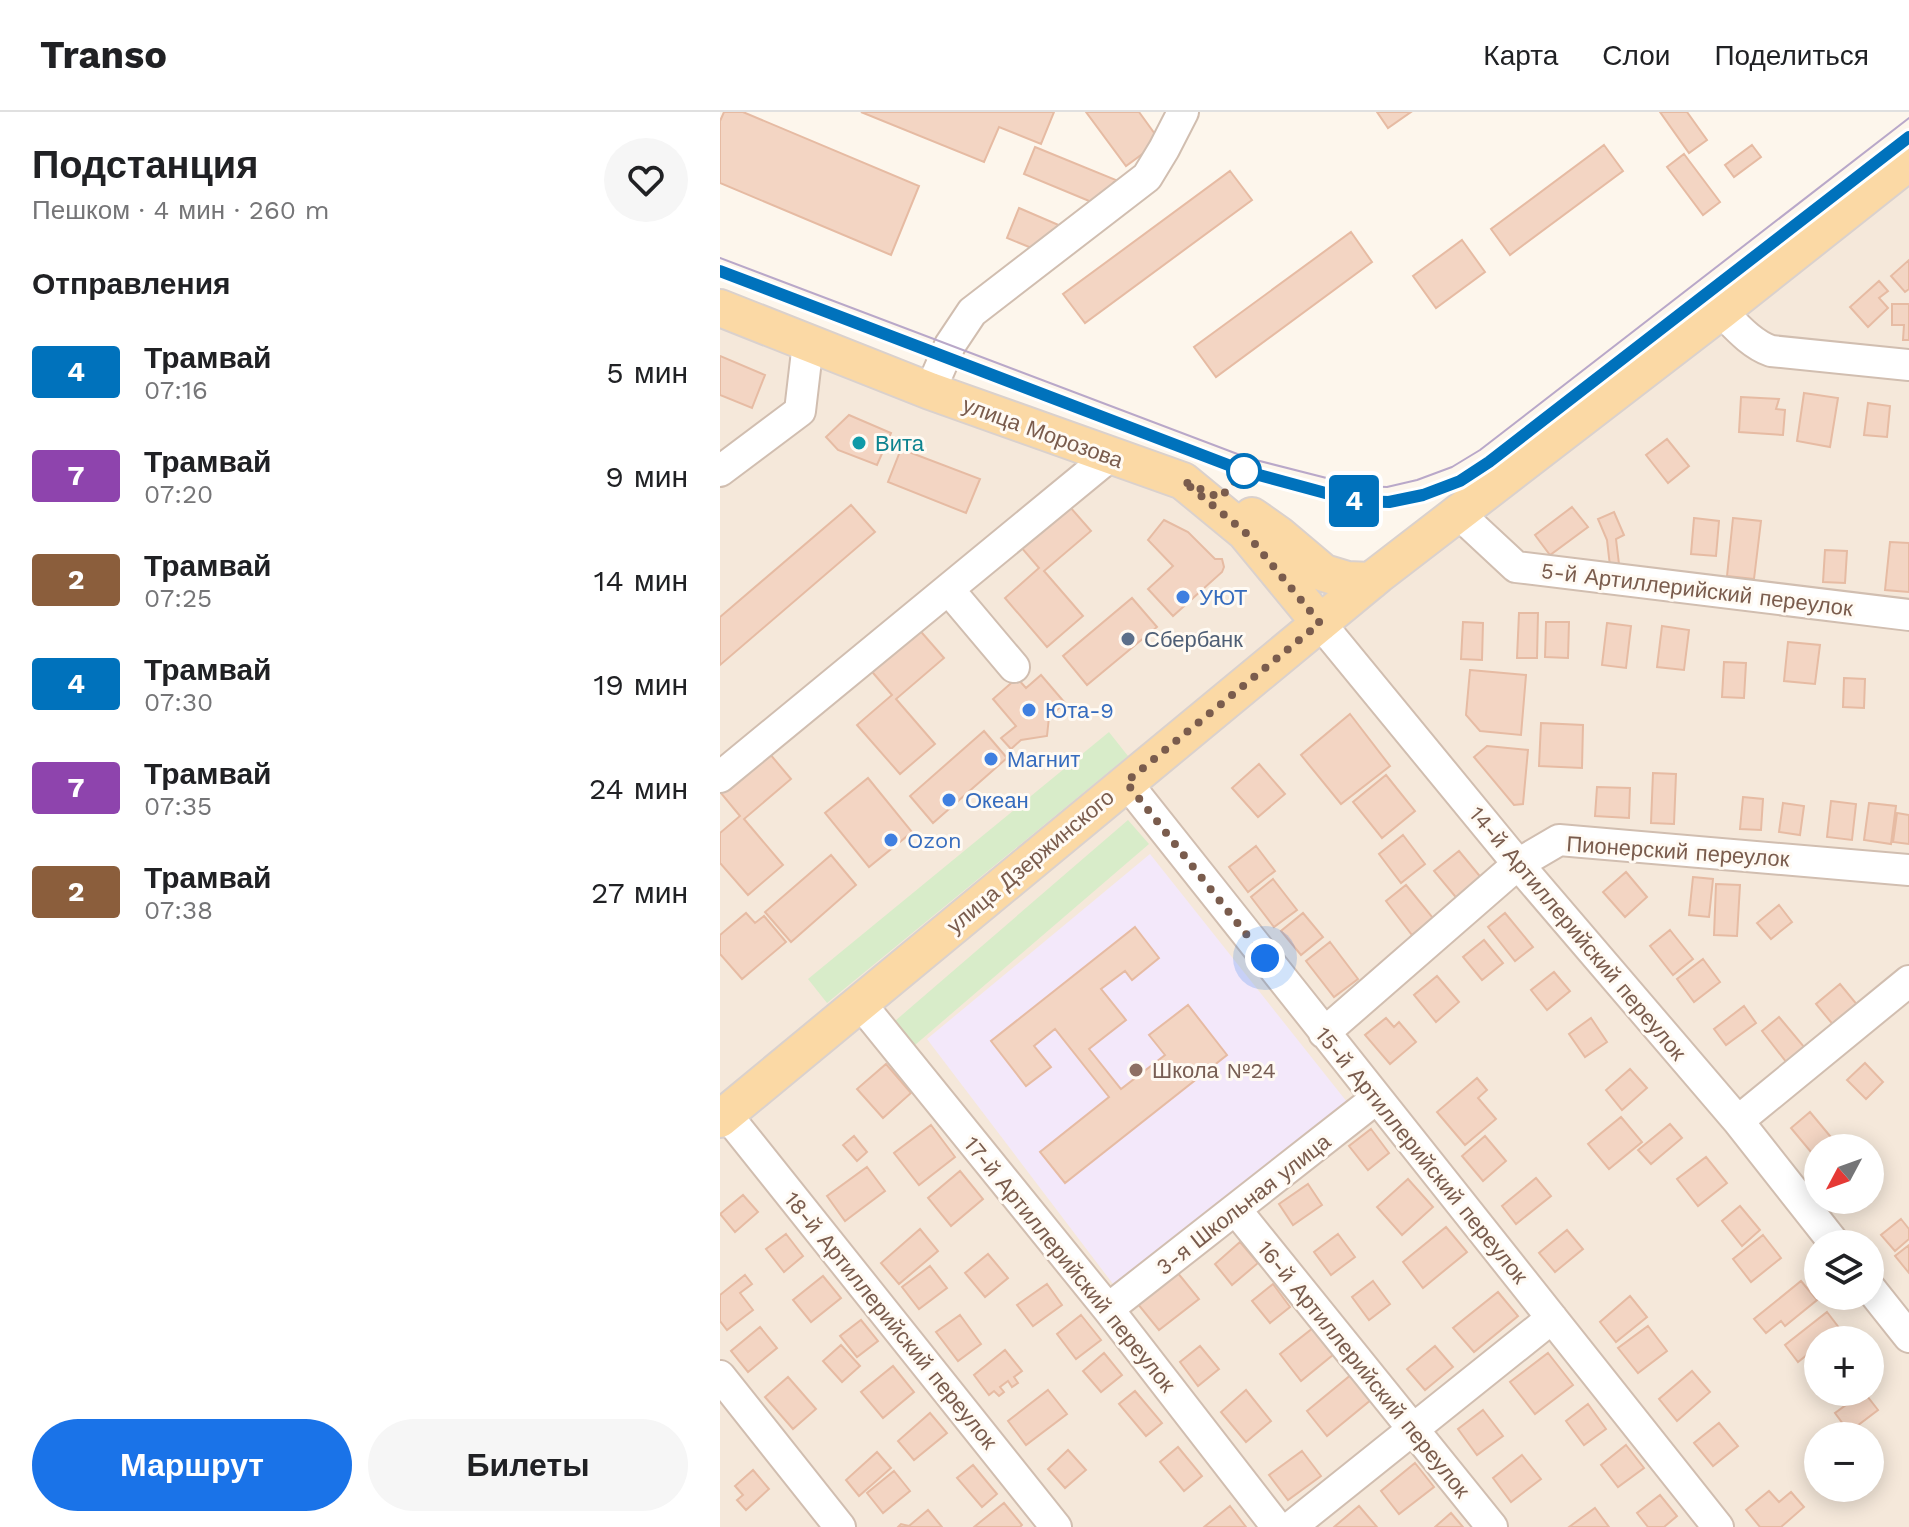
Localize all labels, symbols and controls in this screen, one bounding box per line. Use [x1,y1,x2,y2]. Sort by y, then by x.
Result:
text: Transo [40,33,167,77]
text: Карта [1483,39,1558,72]
text: Слои [1602,39,1670,72]
text: Поделиться [1714,39,1869,72]
button: heart [604,138,688,222]
text: Подстанция [32,143,258,187]
text: Пешком · 4 мин · 260 m [32,195,330,225]
text: Отправления [32,266,231,301]
text: Трамвай [144,340,272,375]
text: 4 [67,355,85,388]
text: 5 мин [606,355,688,390]
text: 07:16 [144,375,208,405]
street label: улица Морозова [959,392,1127,473]
place label: Вита [875,431,925,456]
marker: Вита [850,434,868,452]
text: Трамвай [144,444,272,479]
unlabelled marker [1227,454,1261,488]
text: 7 [67,459,85,492]
text: 9 мин [605,459,688,494]
line badge: 4 [1328,475,1380,527]
text: 07:20 [144,479,213,509]
text: 4 [1345,484,1363,517]
text: Трамвай [144,548,272,583]
street label: 5-й Артиллерийский переулок [1540,558,1855,621]
text: 2 [68,563,84,596]
text: 14 мин [594,563,688,598]
text: 07:25 [144,583,212,613]
place label: УЮТ [1199,585,1247,610]
marker: УЮТ [1174,588,1192,606]
place label: Сбербанк [1144,627,1243,652]
marker: Сбербанк [1119,630,1137,648]
text: Трамвай [144,652,272,687]
text: 4 [67,667,85,700]
text: 19 мин [594,667,688,702]
text: 07:30 [144,687,213,717]
place label: Юта-9 [1045,698,1114,723]
marker: Юта-9 [1020,701,1038,719]
place label: Магнит [1007,747,1080,772]
marker: Магнит [982,750,1000,768]
text: Трамвай [144,756,272,791]
text: 7 [67,771,85,804]
text: 24 мин [589,771,688,806]
street label: улица Дзержинского [942,784,1119,938]
place label: Океан [965,788,1029,813]
text: 07:35 [144,791,212,821]
marker: Океан [940,791,958,809]
street label: 14-й Артиллерийский переулок [1464,802,1691,1065]
place label: Ozon [907,828,962,853]
marker: Ozon [882,831,900,849]
street label: Пионерский переулок [1566,831,1791,872]
text: Трамвай [144,860,272,895]
text: 2 [68,875,84,908]
text: 27 мин [591,875,688,910]
text: 07:38 [144,895,213,925]
your location [1245,938,1285,978]
street label: 15-й Артиллерийский переулок [1310,1022,1533,1289]
place label: Школа №24 [1152,1058,1276,1083]
marker: Школа №24 [1127,1061,1145,1079]
street label: 3-я Школьная улица [1151,1128,1336,1280]
street label: 17-й Артиллерийский переулок [959,1132,1181,1397]
north arrow [1804,1134,1884,1214]
map controls [1804,1134,1884,1502]
street label: 18-й Артиллерийский переулок [779,1187,1002,1454]
button: layers [1804,1230,1884,1310]
street label: 16-й Артиллерийский переулок [1252,1236,1475,1503]
button: + [1804,1326,1884,1406]
button: Маршрут [32,1419,352,1511]
button: Билеты [368,1419,688,1511]
button: − [1804,1422,1884,1502]

